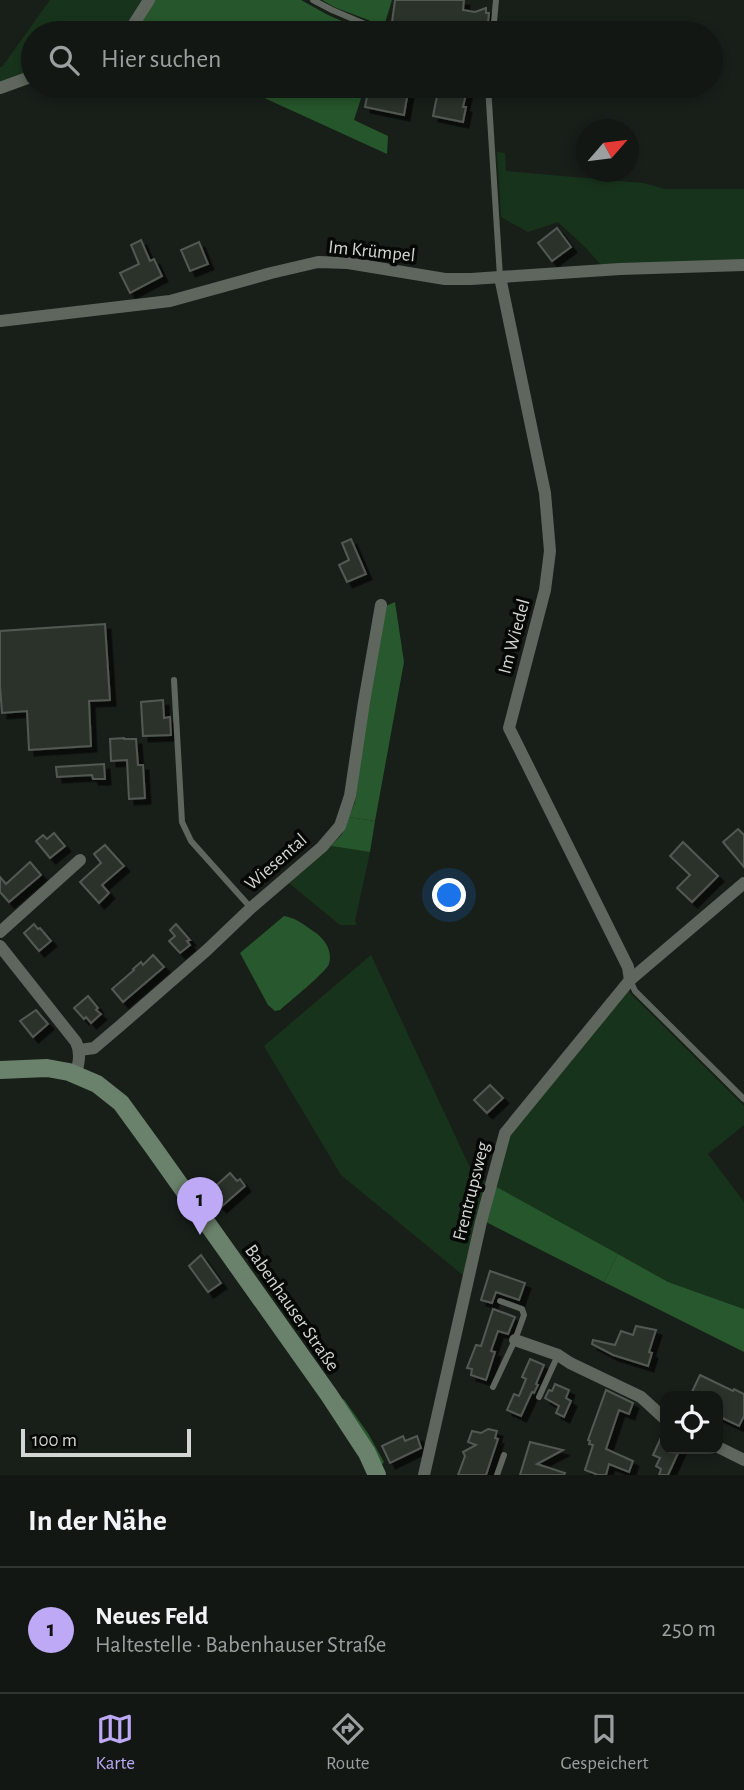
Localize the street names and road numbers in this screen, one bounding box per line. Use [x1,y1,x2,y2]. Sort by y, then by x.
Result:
street label: Im Krümpel [327,237,416,266]
street label: Im Wiedel [495,597,534,676]
street label: Wiesental [241,830,311,894]
street label: Frentrupsweg [450,1139,493,1243]
street label: Babenhauser Straße [241,1241,343,1375]

